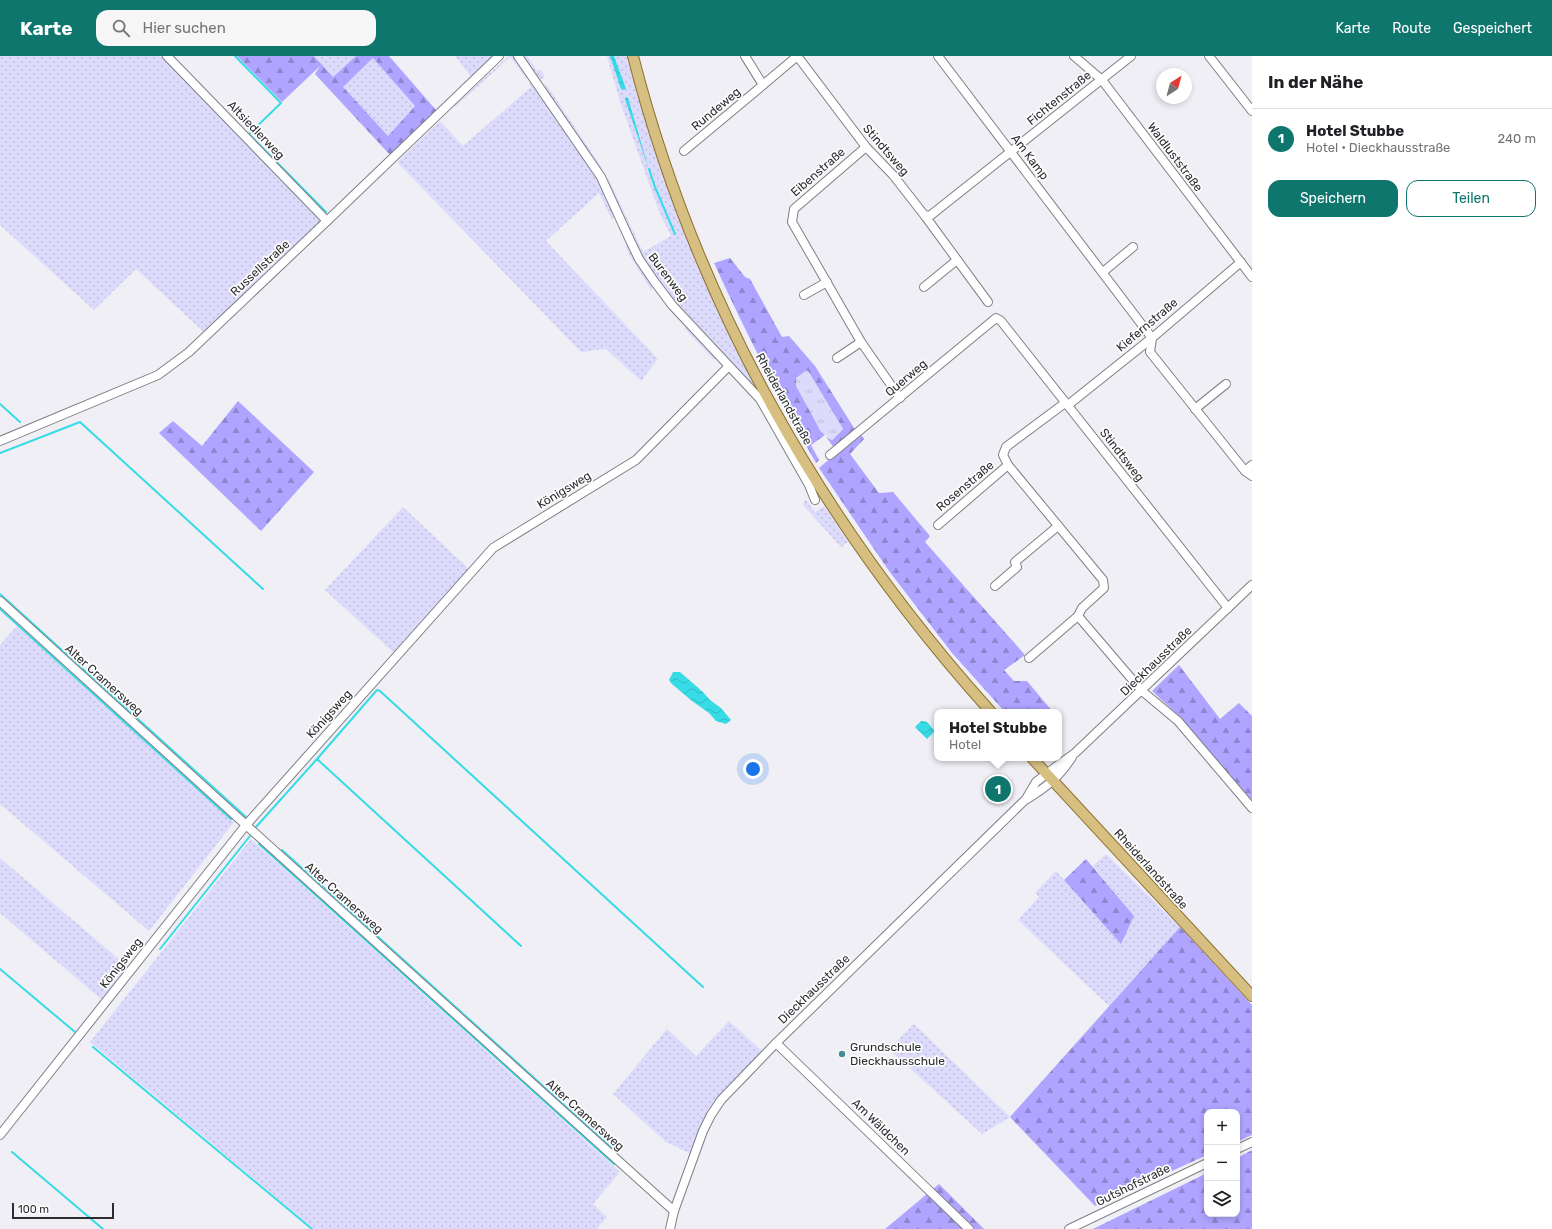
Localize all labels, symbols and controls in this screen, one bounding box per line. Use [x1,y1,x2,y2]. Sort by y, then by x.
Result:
search box [96,10,376,46]
text: Karte [20,17,72,40]
icon: search [110,17,132,39]
text: Hier suchen [142,19,226,37]
text: Karte [1335,20,1370,37]
text: Route [1392,20,1431,37]
text: Gespeichert [1453,20,1532,37]
street label: Fichtenstraße [1024,68,1094,128]
north arrow [1156,68,1192,104]
text: In der Nähe [1268,72,1363,92]
street label: Rundeweg [689,85,743,133]
street label: Altsiedlerweg [225,98,287,162]
street label: Waldluststraße [1145,120,1206,194]
street label: Stindtsweg [860,121,912,179]
text: Hotel Stubbe [1306,122,1404,140]
text: 1 [1278,131,1284,146]
text: 240 m [1497,131,1536,146]
street label: Am Kamp [1008,132,1052,182]
text: Hotel · Dieckhausstraße [1306,140,1450,155]
street label: Eibenstraße [788,145,848,199]
button: Speichern [1268,180,1398,217]
button: Teilen [1406,180,1536,217]
street label: Russellstraße [228,237,293,299]
street label: Burenweg [645,250,691,304]
street label: Kiefernstraße [1114,295,1181,355]
street label: Rheiderlandstraße [753,351,815,448]
street label: Querweg [882,357,930,399]
street label: Stindtsweg [1097,426,1147,484]
street label: Rosenstraße [934,458,997,514]
street label: Königsweg [535,468,593,512]
street label: Dieckhausstraße [1117,623,1195,699]
street label: Alter Cramersweg [62,641,146,719]
street label: Königsweg [304,687,354,741]
popup [934,709,1062,761]
text: Hotel Stubbe [949,719,1047,737]
text: Hotel [949,737,981,752]
your location [743,759,763,779]
pin: 1 [985,774,1011,804]
street label: Rheiderlandstraße [1111,826,1191,912]
street label: Alter Cramersweg [302,859,386,937]
street label: Königsweg [97,935,145,991]
street label: Dieckhausstraße [775,951,853,1027]
place label: Grundschule Dieckhausschule [850,1040,945,1068]
marker: Grundschule Dieckhausschule [837,1049,847,1059]
street label: Alter Cramersweg [543,1076,627,1154]
street label: Am Wäldchen [849,1096,913,1158]
map controls [1204,1109,1240,1217]
button: + [1204,1109,1240,1145]
button: − [1204,1145,1240,1181]
street label: Gutshofstraße [1094,1161,1173,1209]
button: layers [1204,1181,1240,1217]
scale bar [12,1201,114,1220]
text: 100 m [18,1203,49,1216]

